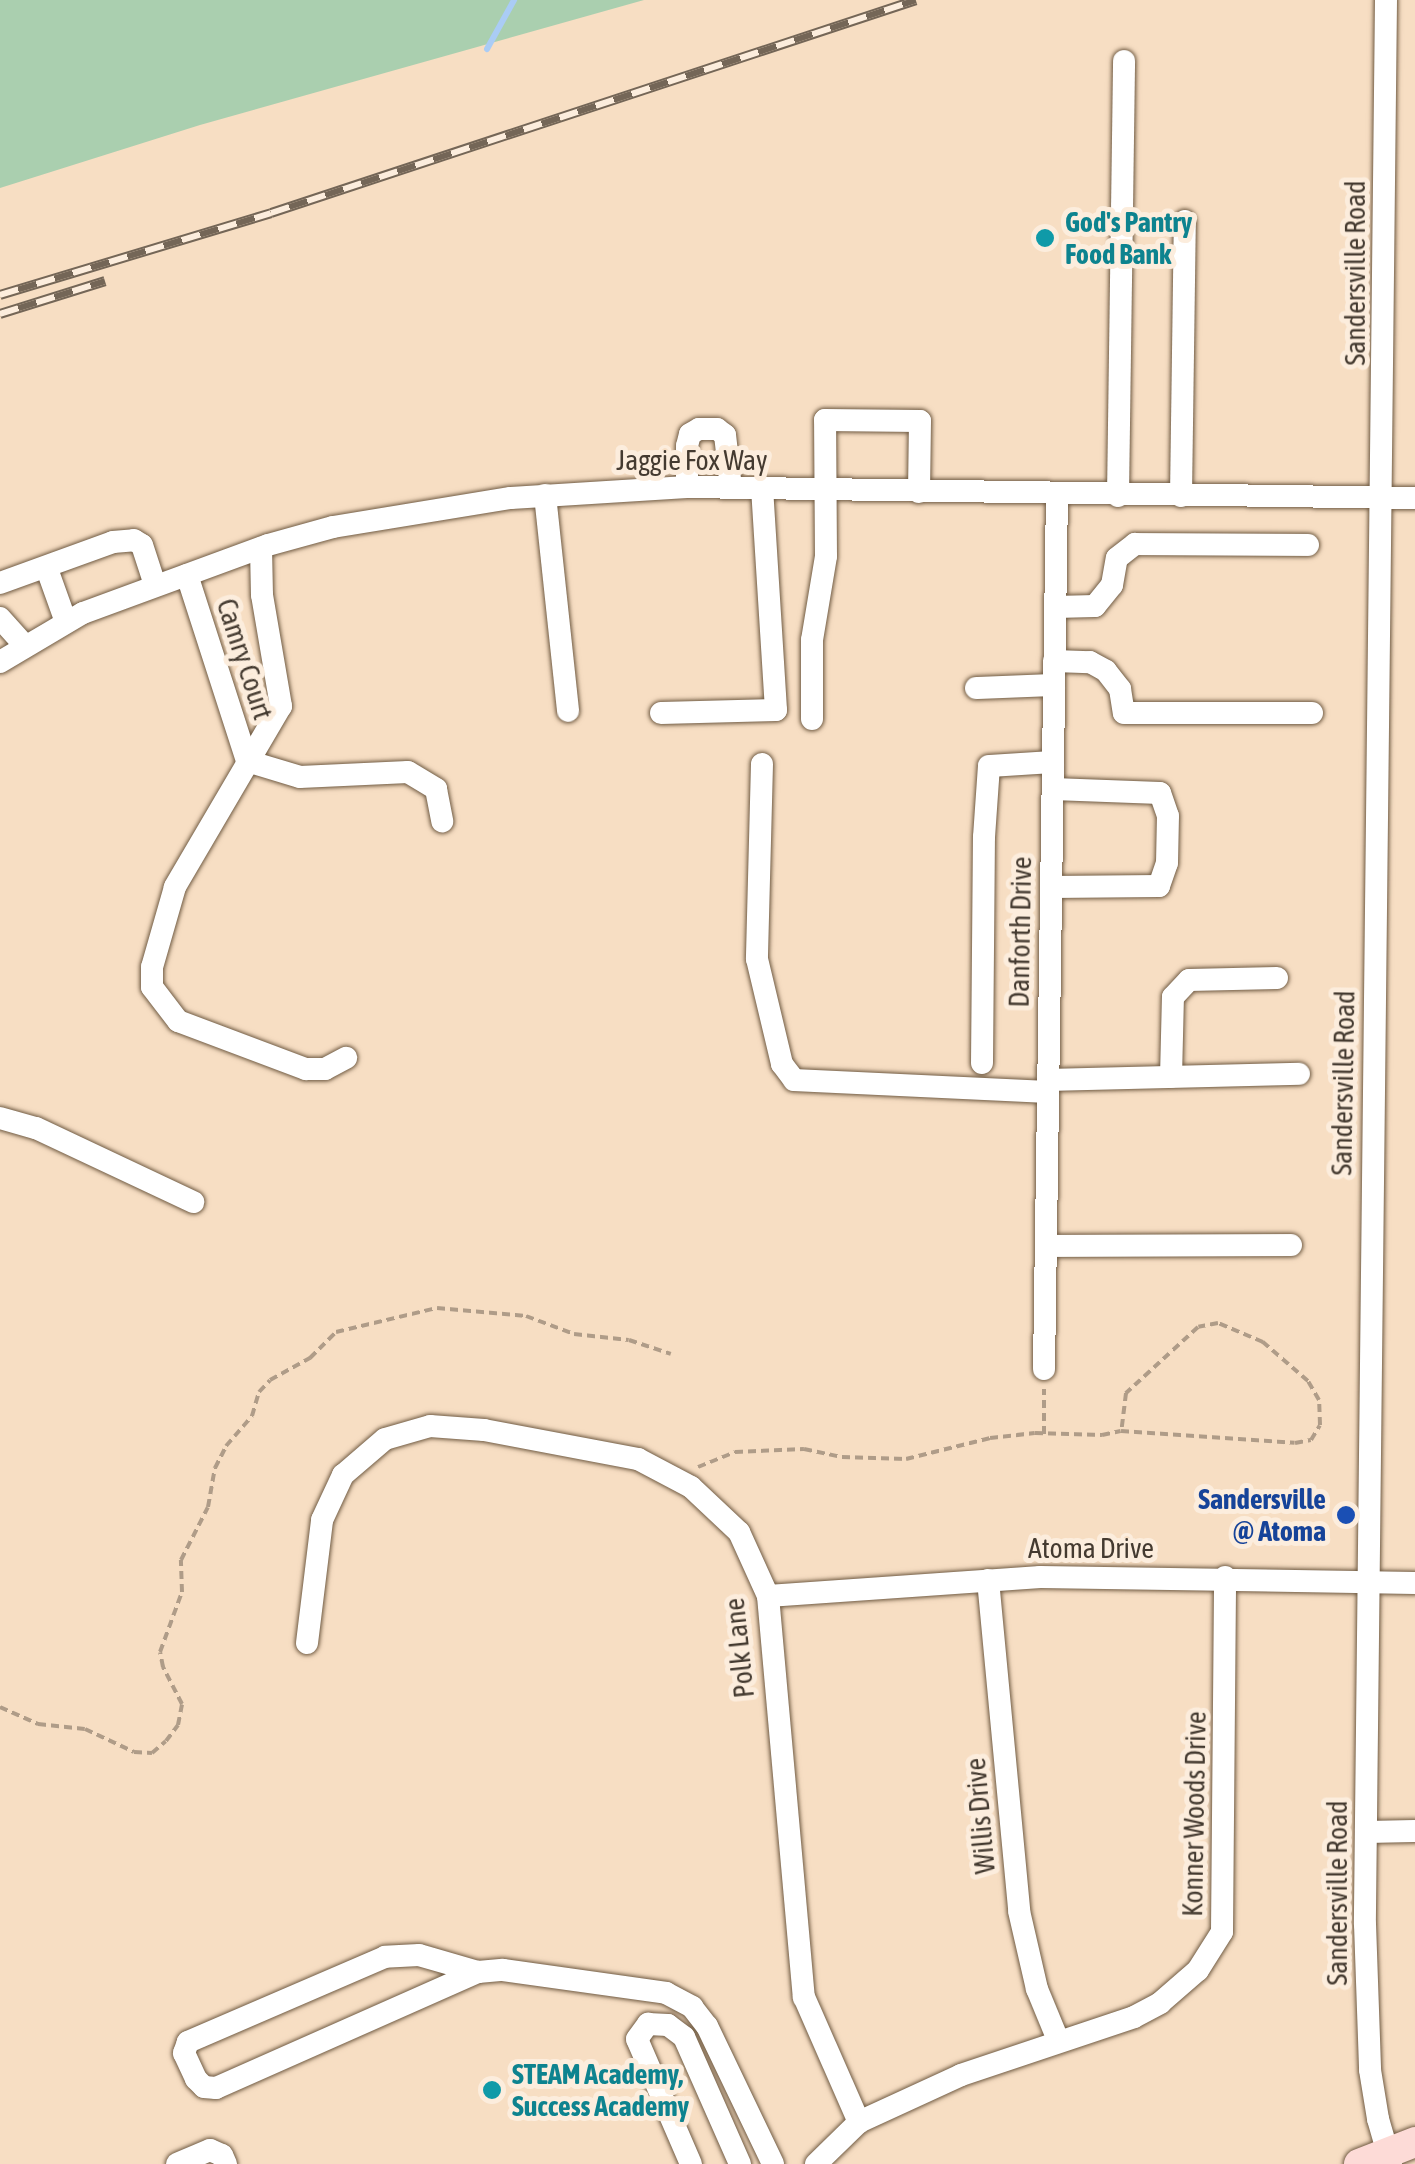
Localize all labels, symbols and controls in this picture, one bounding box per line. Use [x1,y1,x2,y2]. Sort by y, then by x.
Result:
street label: Sandersville Road [1338,180,1372,366]
place label: God's Pantry Food Bank [1065,205,1192,271]
marker: God's Pantry Food Bank [1034,227,1056,249]
street label: Jaggie Fox Way [616,443,768,477]
street label: Camry Court [210,594,280,724]
street label: Danforth Drive [1002,856,1038,1008]
street label: Sandersville Road [1325,990,1361,1176]
place label: Sandersville @ Atoma [1198,1482,1326,1548]
marker: Sandersville @ Atoma [1335,1504,1357,1526]
street label: Atoma Drive [1028,1531,1154,1565]
street label: Polk Lane [717,1596,761,1700]
street label: Konner Woods Drive [1175,1711,1213,1917]
street label: Willis Drive [958,1757,1002,1875]
street label: Sandersville Road [1320,1800,1354,1986]
place label: STEAM Academy, Success Academy [512,2057,689,2123]
marker: STEAM Academy, Success Academy [481,2079,503,2101]

